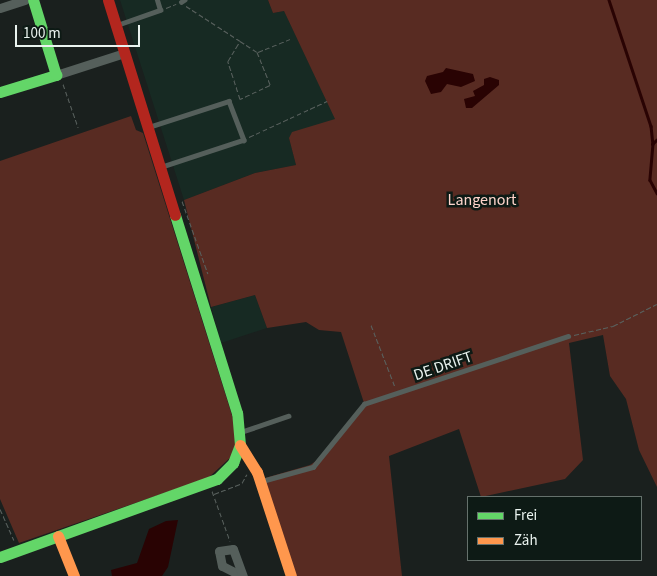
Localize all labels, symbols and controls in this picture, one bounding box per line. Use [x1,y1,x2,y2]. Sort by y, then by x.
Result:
scale bar [18,15,142,47]
text: 100 m [23,23,61,44]
park label: Langenort [448,190,516,210]
street label: DE DRIFT [411,347,475,385]
legend [467,496,642,561]
text: Frei [514,505,537,526]
text: Zäh [514,530,538,551]

